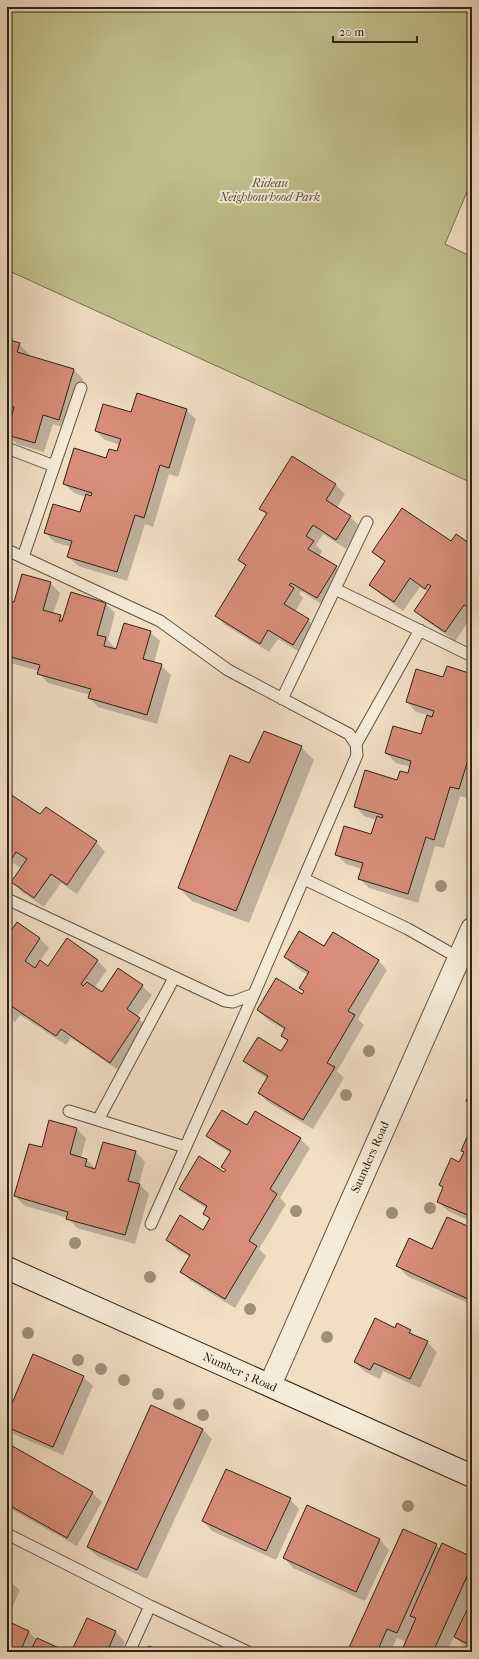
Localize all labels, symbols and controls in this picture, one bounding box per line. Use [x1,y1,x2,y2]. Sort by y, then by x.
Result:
scale bar [333,18,417,44]
text: 20 m [339,25,364,39]
park label: Rideau Neighbourhood Park [219,176,320,204]
street label: Saunders Road [348,1119,392,1195]
street label: Number 3 Road [201,1349,280,1395]

